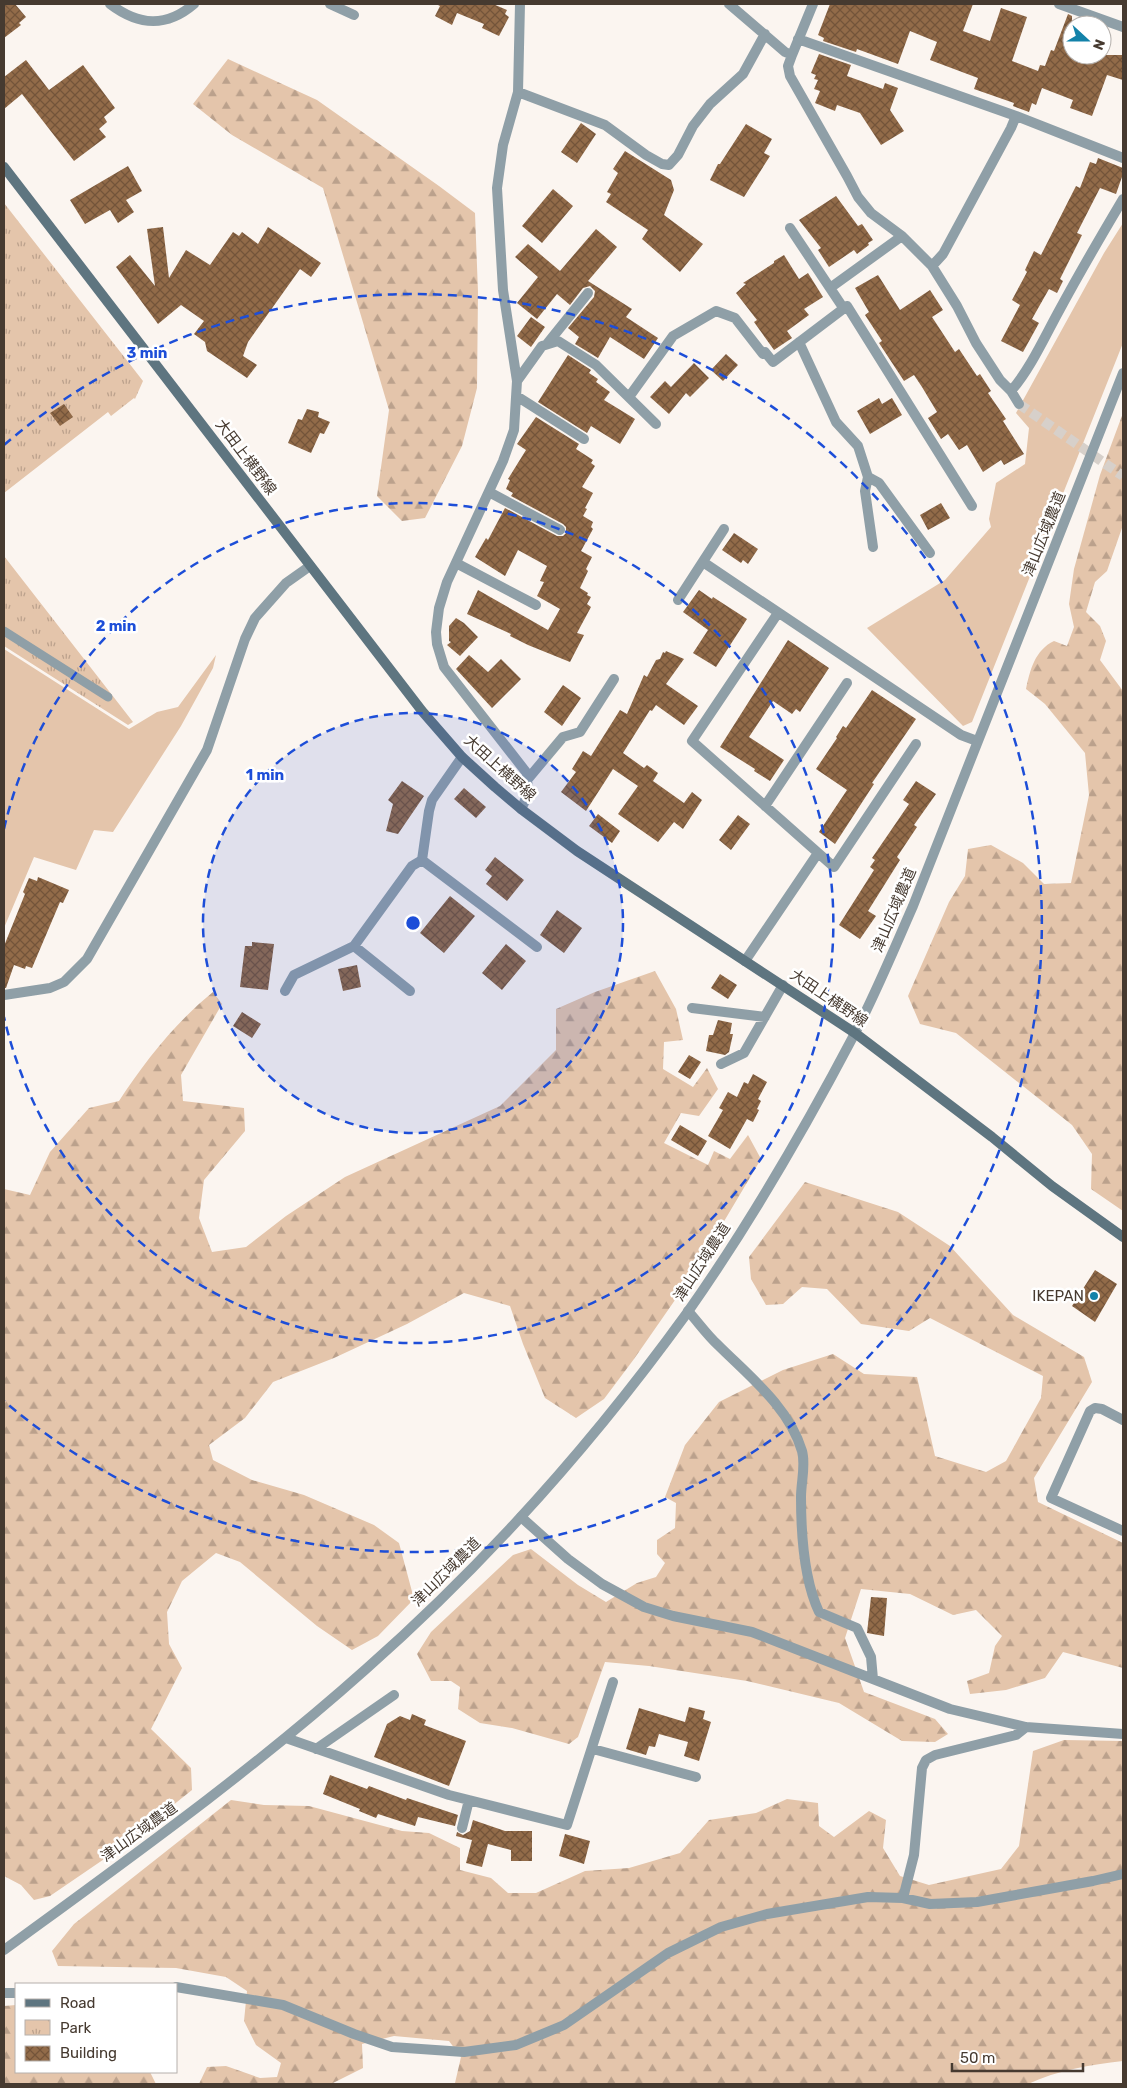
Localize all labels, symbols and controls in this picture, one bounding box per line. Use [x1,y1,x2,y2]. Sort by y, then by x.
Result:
north arrow [1062,15,1112,65]
text: N [1089,37,1108,52]
text: 3 min [127,344,167,362]
street label: 大田上横野線 [212,416,280,498]
street label: 津山広域農道 [1019,489,1069,579]
text: 2 min [96,617,136,635]
street label: 大田上横野線 [461,731,539,805]
text: 1 min [246,766,284,784]
street label: 津山広域農道 [868,865,920,955]
centre of rings [404,914,422,932]
street label: 大田上横野線 [787,965,871,1031]
street label: 津山広域農道 [670,1219,734,1305]
place label: IKEPAN [1032,1287,1084,1305]
marker: IKEPAN [1088,1290,1100,1302]
street label: 津山広域農道 [408,1534,484,1610]
street label: 津山広域農道 [97,1798,181,1866]
legend [15,1983,178,2073]
text: Road [60,1994,96,2012]
text: Park [60,2019,91,2037]
scale bar [952,2040,1083,2072]
text: Building [60,2044,117,2062]
text: 50 m [960,2049,995,2067]

